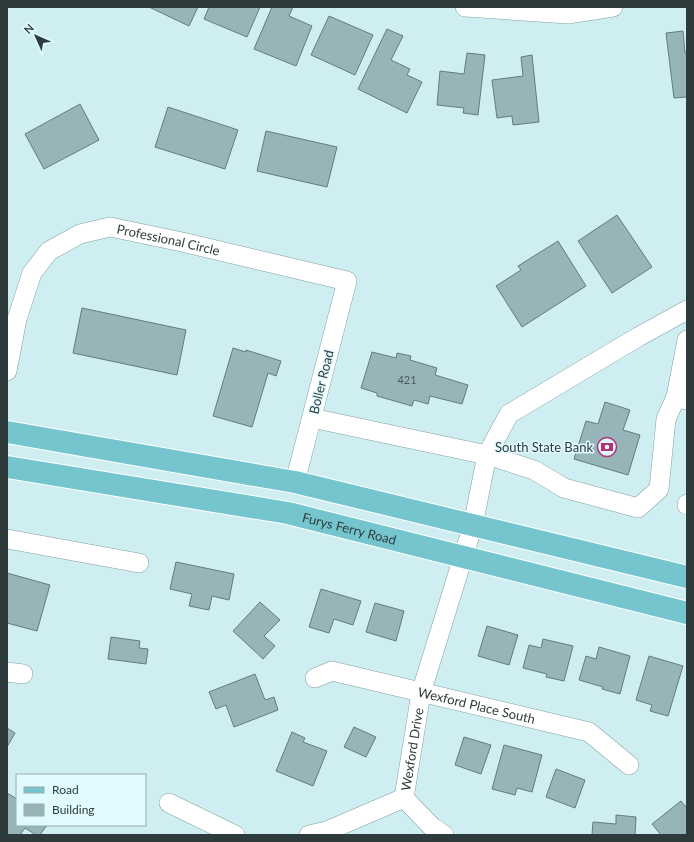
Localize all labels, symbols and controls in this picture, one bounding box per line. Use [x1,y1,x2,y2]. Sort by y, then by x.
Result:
north arrow [16,16,56,56]
text: N [21,21,36,36]
street label: Professional Circle [115,221,222,259]
street label: Boller Road [305,348,337,416]
house number: 421 [397,373,417,386]
bank icon: South State Bank [596,436,618,458]
place label: South State Bank [495,439,593,455]
street label: Furys Ferry Road [301,509,398,548]
street label: Wexford Place South [416,684,537,727]
street label: Wexford Drive [397,707,426,792]
legend [16,774,146,826]
text: Road [52,782,79,797]
text: Building [52,802,95,817]

